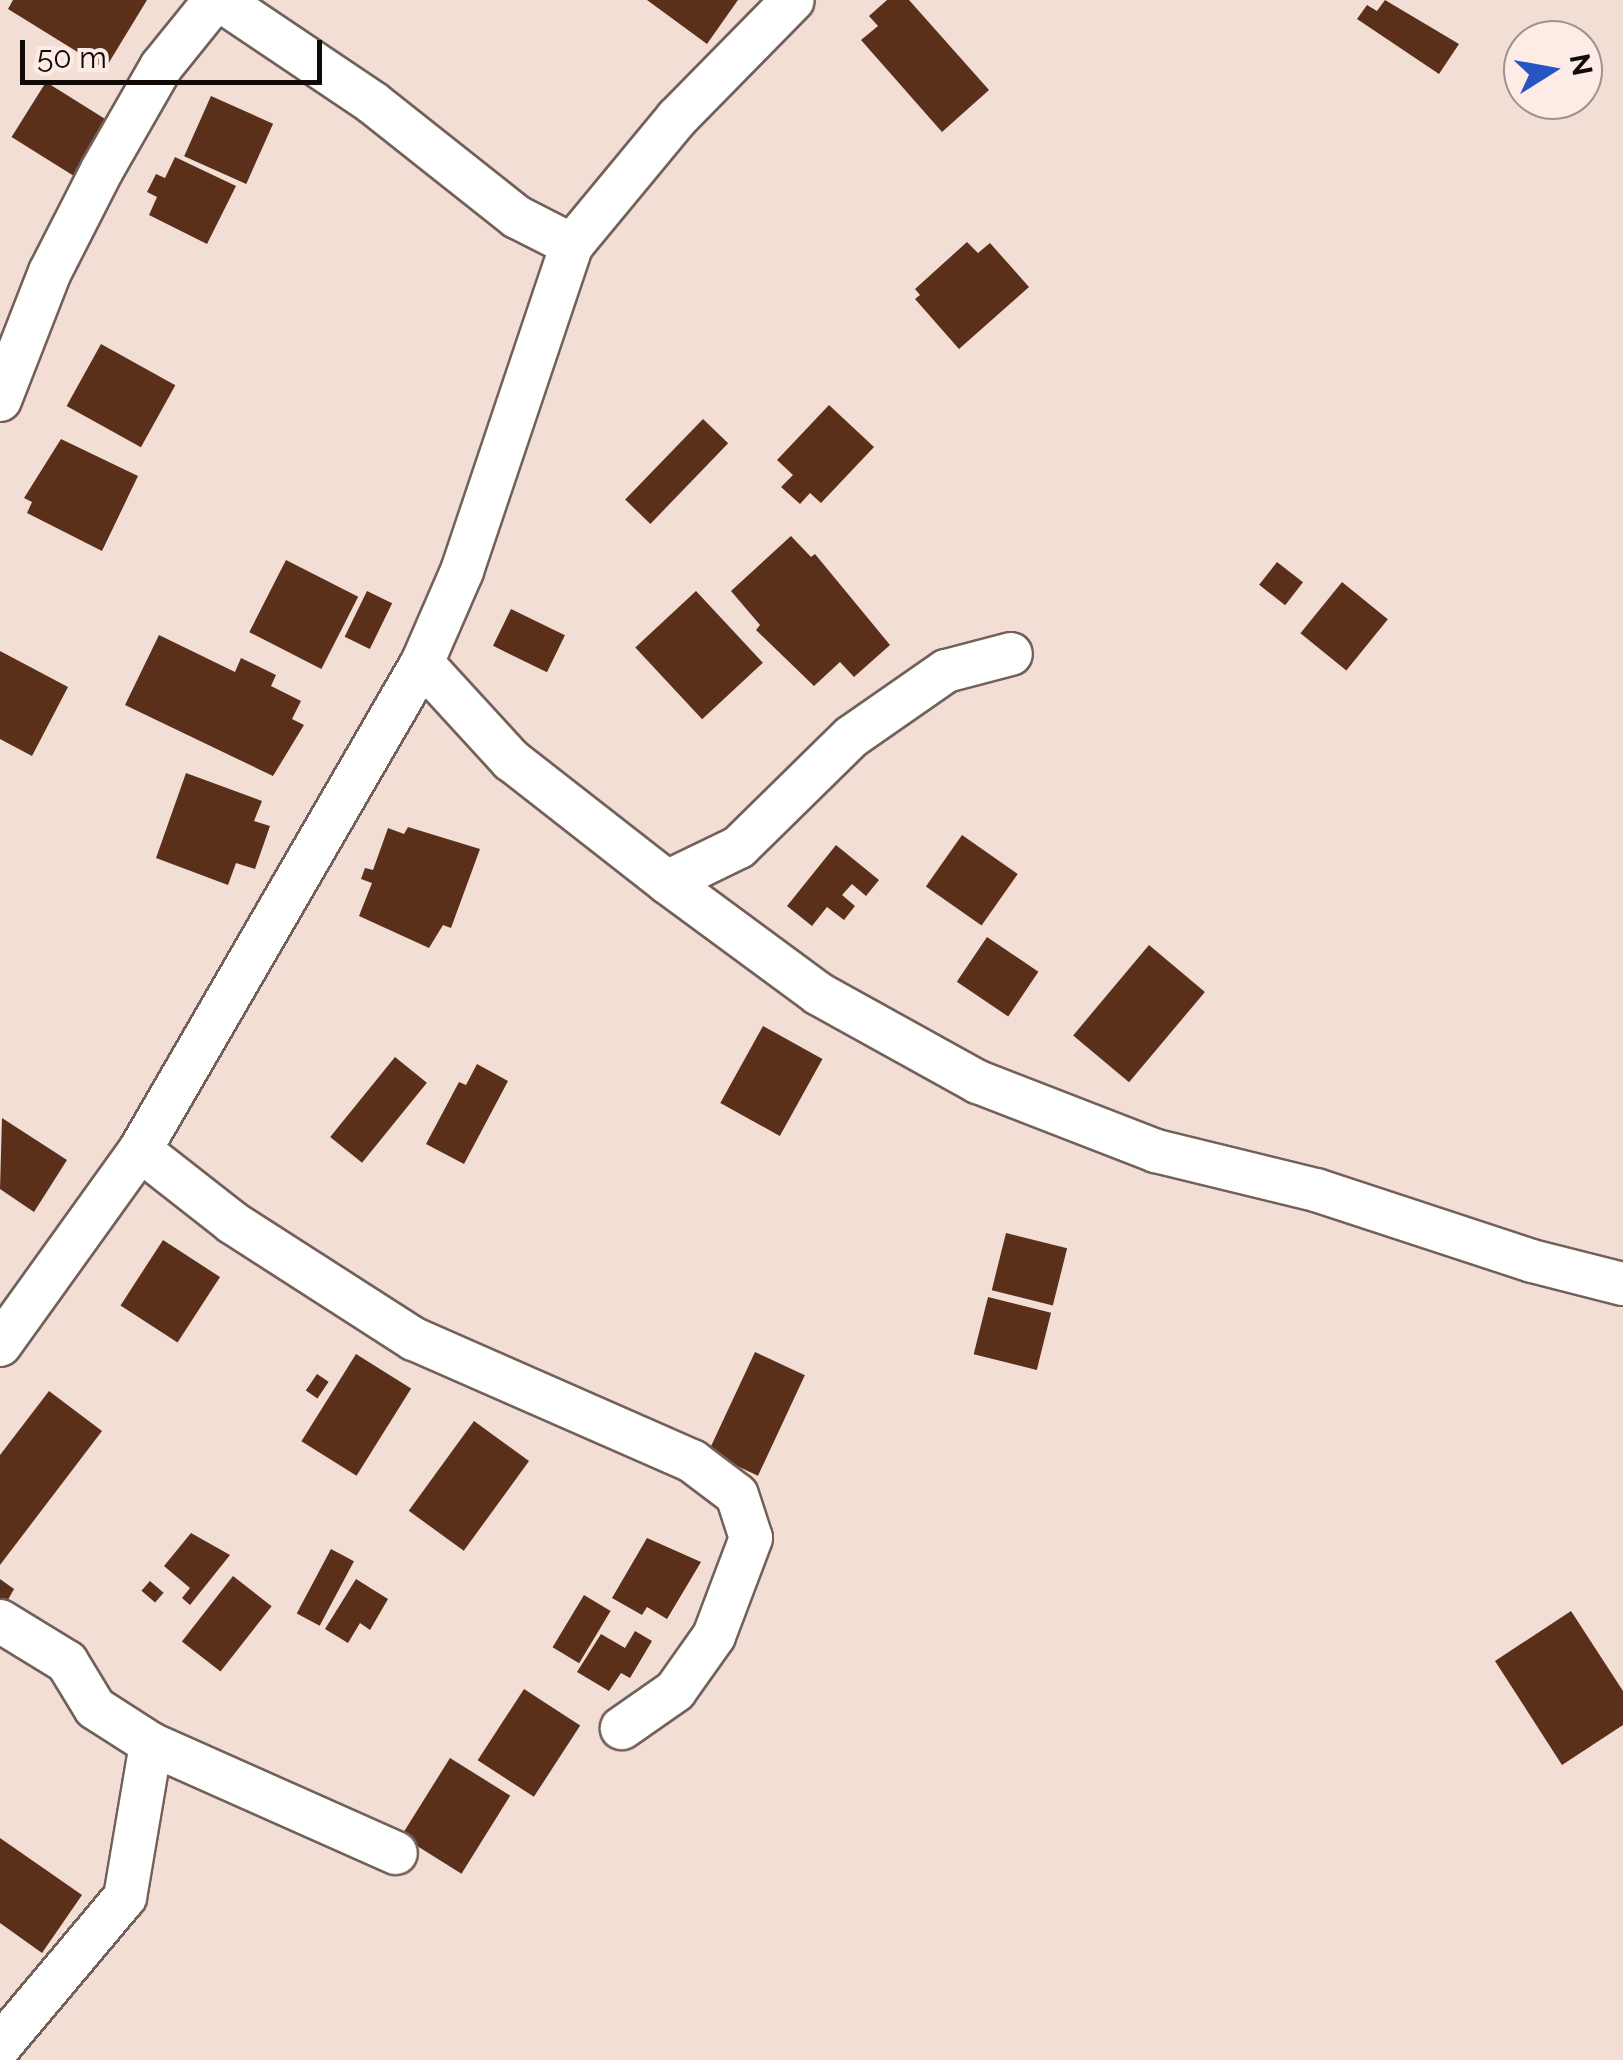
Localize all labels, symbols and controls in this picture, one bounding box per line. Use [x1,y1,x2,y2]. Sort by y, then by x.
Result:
scale bar [25,20,328,82]
north arrow [1503,20,1603,120]
text: 50 m [37,40,107,75]
text: N [1563,51,1599,78]

